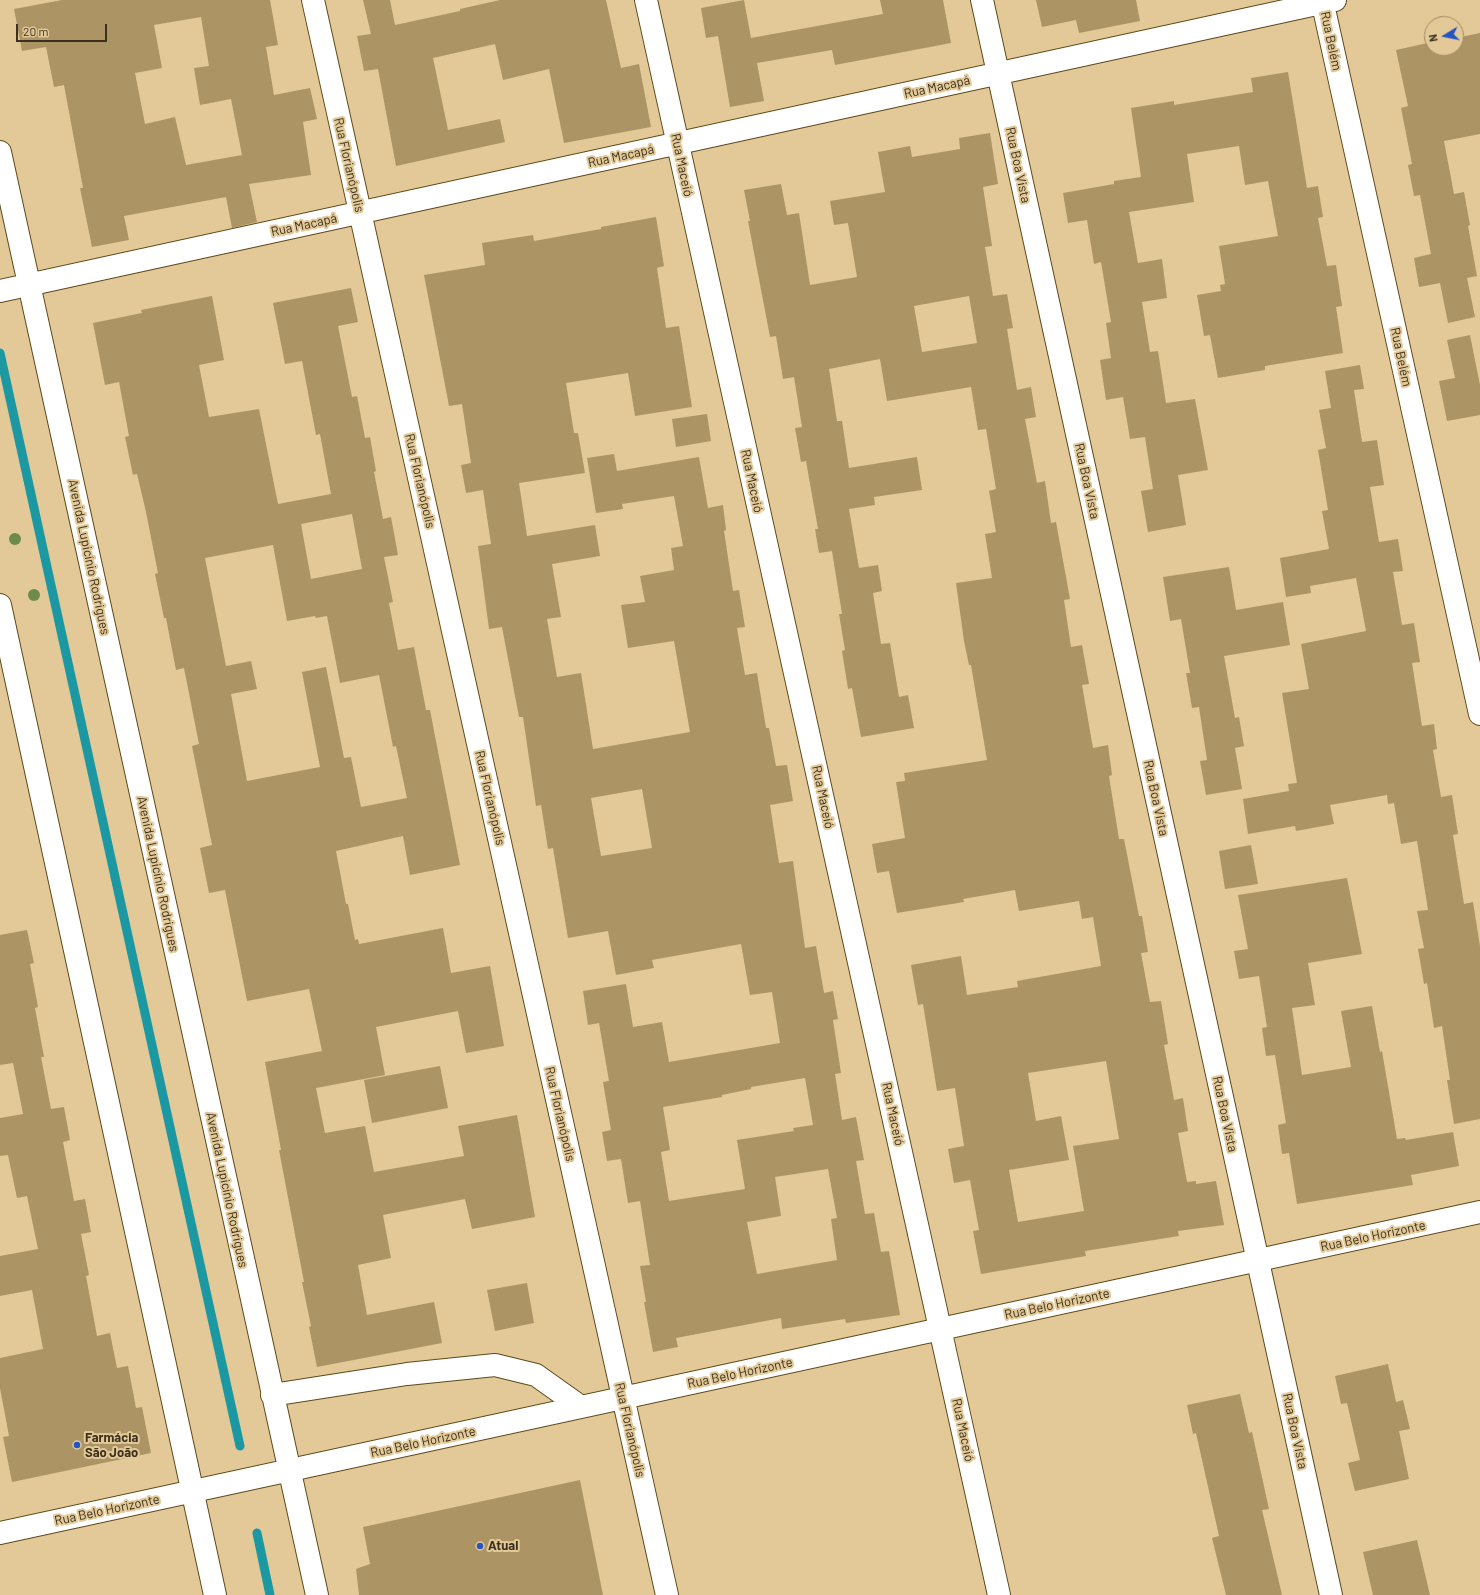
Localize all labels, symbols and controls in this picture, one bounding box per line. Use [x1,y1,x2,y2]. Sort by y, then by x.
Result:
street label: Rua Belém [1317,10,1345,72]
scale bar [18,16,109,42]
north arrow [1424,16,1464,56]
text: 20 m [23,24,49,38]
text: N [1426,33,1440,43]
street label: Rua Macapá [902,72,972,102]
street label: Rua Florianópolis [330,116,368,214]
street label: Rua Boa Vista [1002,126,1034,204]
street label: Rua Maceió [668,132,696,198]
street label: Rua Macapá [586,141,656,171]
street label: Rua Macapá [269,210,339,240]
street label: Rua Belém [1387,326,1415,388]
street label: Rua Florianópolis [401,432,439,530]
street label: Rua Boa Vista [1071,442,1103,520]
street label: Rua Maceió [738,448,766,514]
street label: Avenida Lupicínio Rodrigues [65,478,113,636]
street label: Rua Florianópolis [471,749,509,847]
street label: Rua Boa Vista [1140,759,1172,837]
street label: Rua Maceió [809,764,837,830]
street label: Avenida Lupicínio Rodrigues [134,795,182,953]
street label: Rua Florianópolis [541,1065,579,1163]
street label: Rua Boa Vista [1209,1075,1241,1153]
street label: Rua Maceió [879,1081,907,1147]
street label: Avenida Lupicínio Rodrigues [203,1111,251,1269]
street label: Rua Belo Horizonte [1319,1217,1427,1255]
street label: Rua Belo Horizonte [1003,1285,1111,1323]
street label: Rua Belo Horizonte [686,1354,794,1392]
street label: Rua Florianópolis [611,1381,649,1479]
street label: Rua Boa Vista [1279,1392,1311,1470]
street label: Rua Maceió [949,1397,977,1463]
street label: Rua Belo Horizonte [369,1423,477,1461]
place label: Farmácia São João [85,1430,138,1461]
marker: Farmácia São João [72,1440,82,1450]
street label: Rua Belo Horizonte [53,1491,161,1529]
place label: Atual [488,1538,518,1554]
marker: Atual [475,1541,485,1551]

